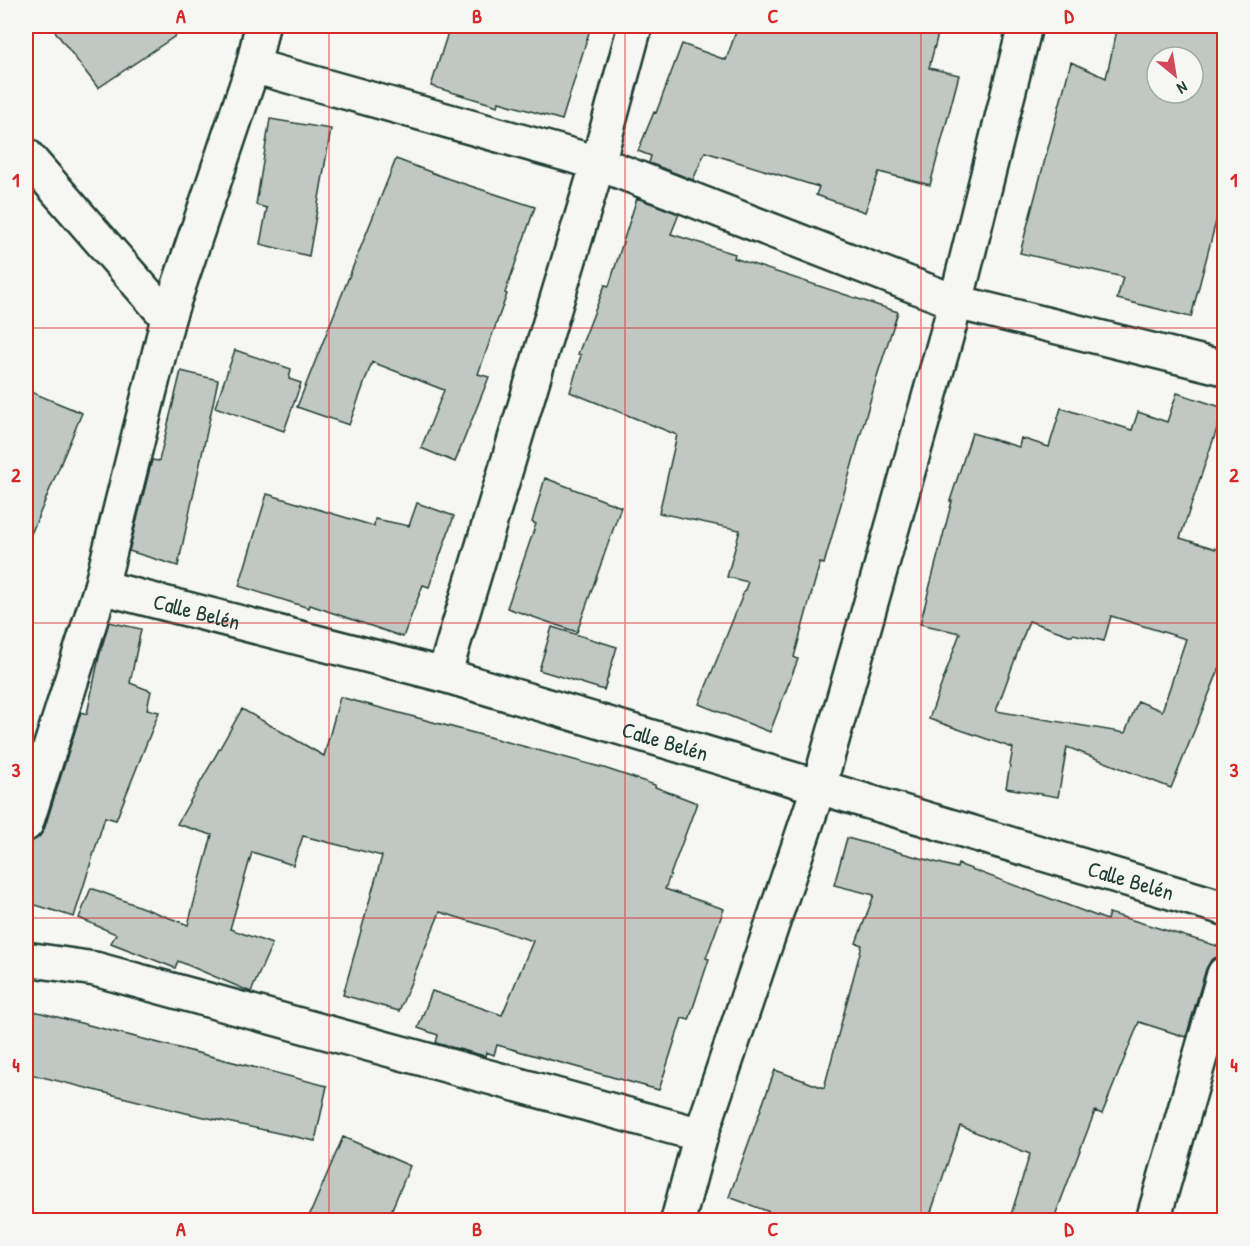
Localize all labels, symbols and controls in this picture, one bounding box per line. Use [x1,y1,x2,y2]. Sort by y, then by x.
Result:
text: A [176,2,186,29]
text: B [472,2,482,29]
text: C [768,2,779,29]
text: D [1064,2,1074,29]
north arrow [1145,45,1205,105]
text: N [1173,76,1192,100]
text: 1 [12,166,20,193]
text: 1 [1230,166,1238,193]
text: 2 [11,461,21,488]
text: 2 [1229,461,1239,488]
street label: Calle Belén [150,586,243,637]
street label: Calle Belén [619,714,712,768]
text: 3 [12,756,21,783]
text: 3 [1230,756,1239,783]
street label: Calle Belén [1084,853,1178,907]
text: 4 [12,1051,20,1078]
text: 4 [1230,1051,1238,1078]
text: A [176,1215,186,1242]
text: B [472,1215,482,1242]
text: C [768,1215,779,1242]
text: D [1064,1215,1074,1242]

